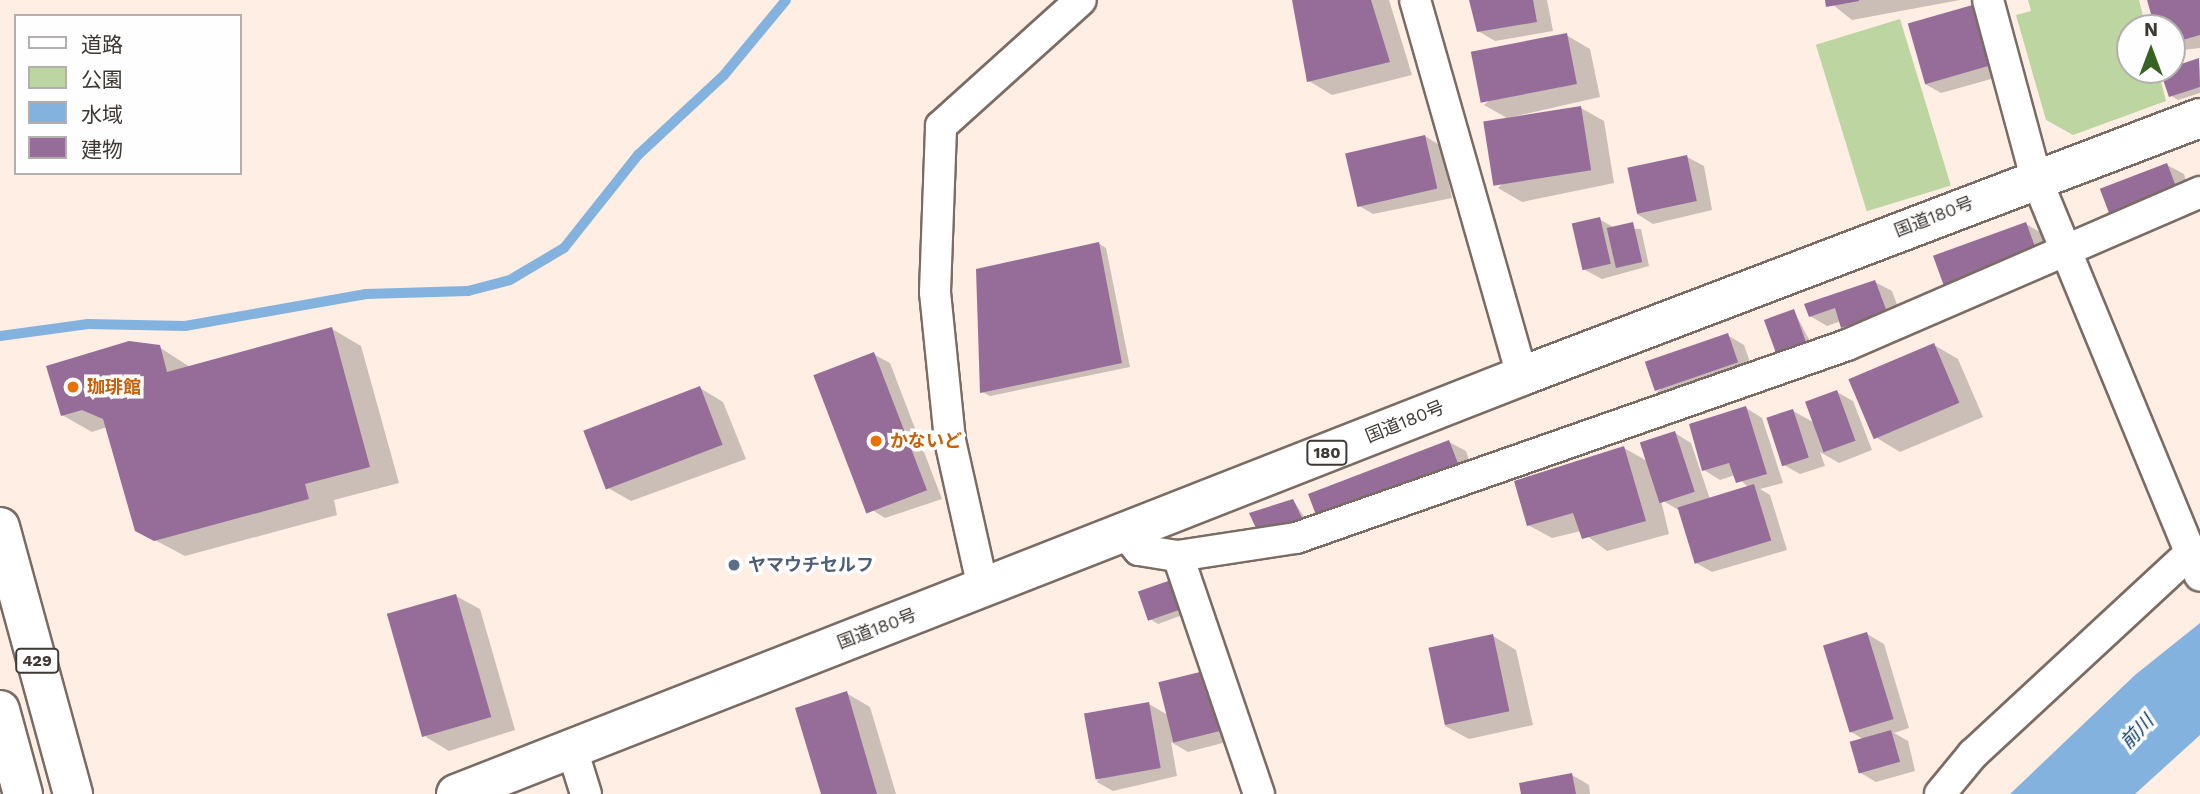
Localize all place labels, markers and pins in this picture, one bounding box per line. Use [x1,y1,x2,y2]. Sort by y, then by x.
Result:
place label: 珈琲館 [87,376,141,398]
marker: 珈琲館 [65,379,81,395]
place label: かないど [890,430,962,452]
marker: かないど [868,433,884,449]
place label: ヤマウチセルフ [748,554,874,576]
marker: ヤマウチセルフ [726,557,742,573]

